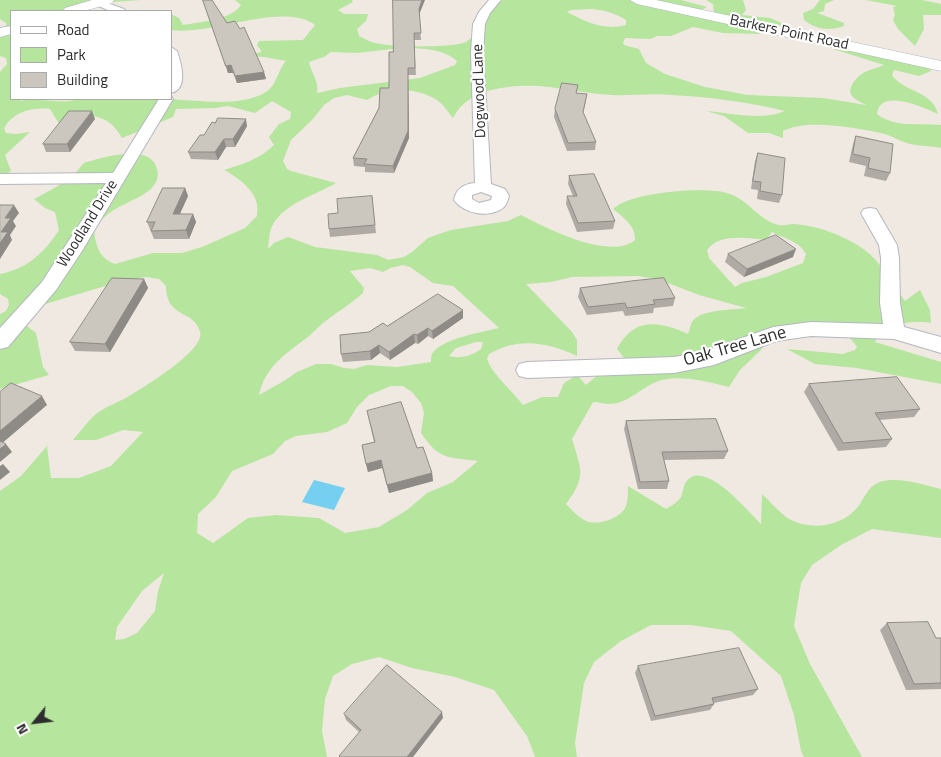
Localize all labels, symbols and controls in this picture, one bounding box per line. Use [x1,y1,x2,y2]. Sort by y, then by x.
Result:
legend [10,10,172,100]
street label: Barkers Point Road [728,12,850,54]
text: Road [57,18,89,41]
text: Park [57,43,86,66]
street label: Dogwood Lane [469,44,491,138]
text: Building [57,68,108,91]
street label: Woodland Drive [54,177,122,271]
street label: Oak Tree Lane [681,322,789,372]
north arrow [10,697,60,747]
text: N [10,720,33,739]

